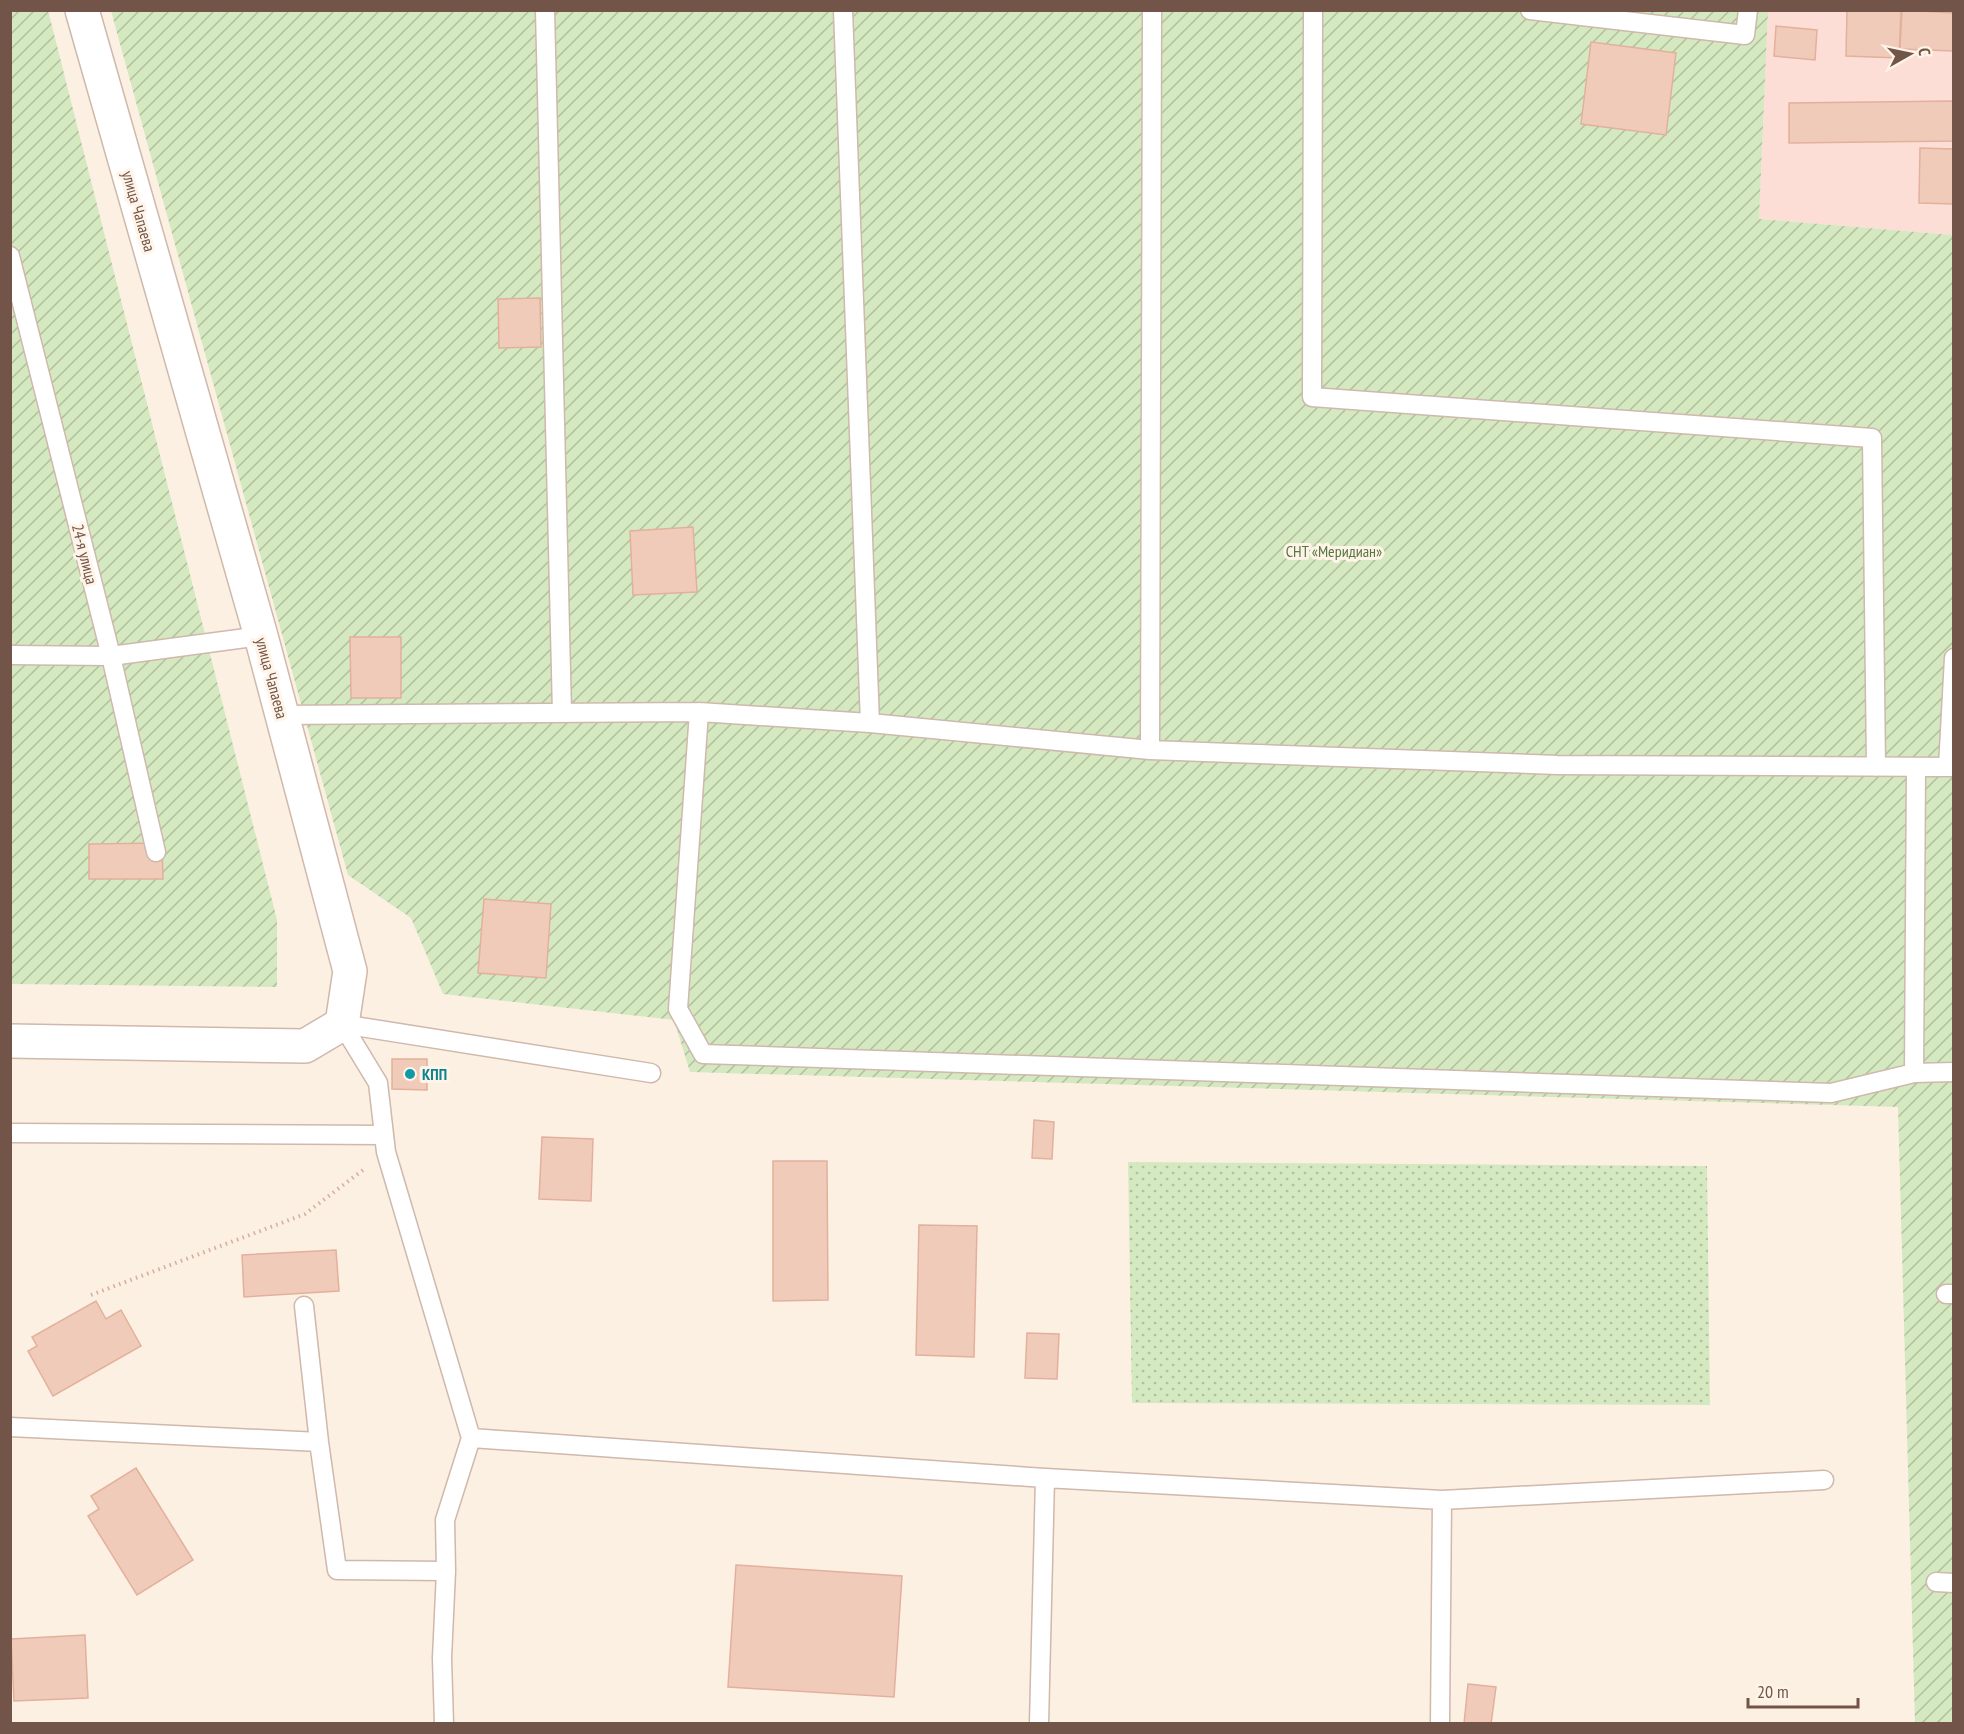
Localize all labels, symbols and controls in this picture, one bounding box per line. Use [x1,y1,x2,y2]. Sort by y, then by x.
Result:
north arrow [1880,24,1940,84]
text: С [1914,46,1935,58]
street label: улица Чапаева [118,168,160,254]
street label: 24-я улица [68,522,102,586]
park label: СНТ «Меридиан» [1286,541,1382,561]
street label: улица Чапаева [252,635,292,721]
place label: КПП [422,1064,447,1084]
marker: КПП [403,1067,417,1081]
scale bar [1748,1671,1858,1709]
text: 20 m [1757,1680,1789,1703]

